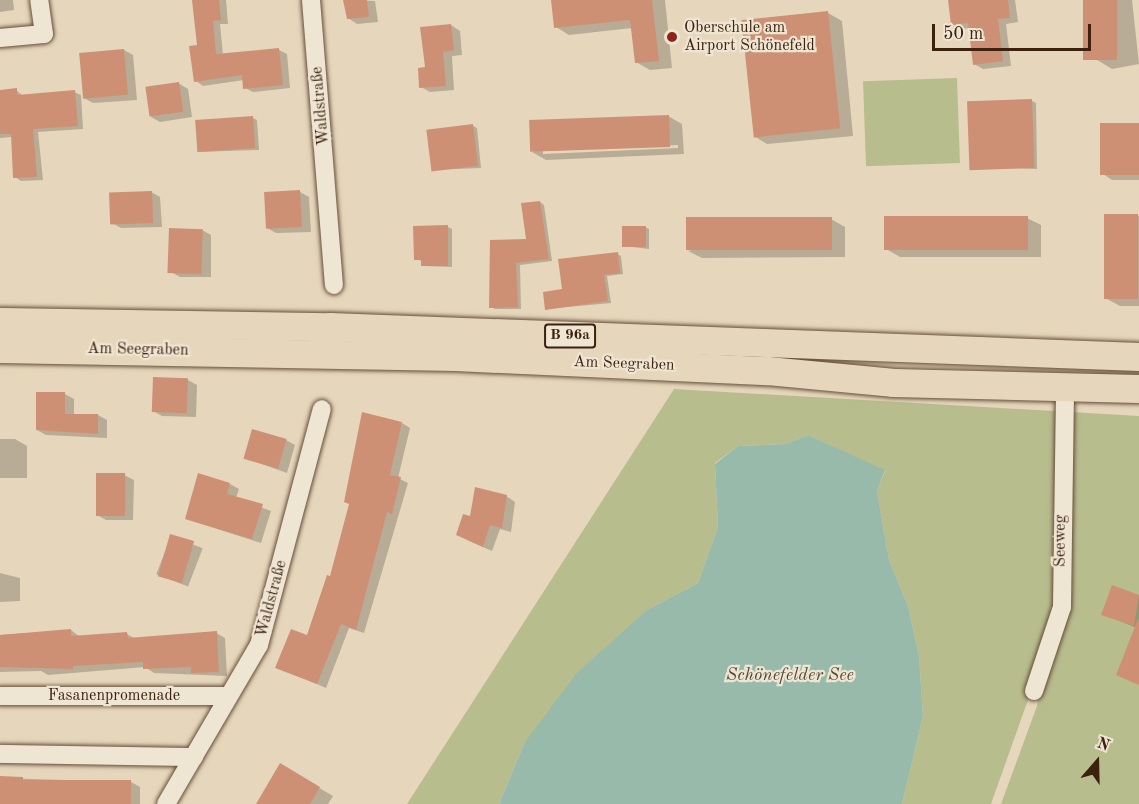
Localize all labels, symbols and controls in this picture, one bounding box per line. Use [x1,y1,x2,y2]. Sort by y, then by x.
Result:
scale bar [935,12,1094,50]
place label: Oberschule am Airport Schönefeld [684,18,815,56]
text: 50 m [943,25,983,43]
marker: Oberschule am Airport Schönefeld [665,30,679,44]
street label: Waldstraße [308,66,334,146]
road number: B 96a [543,324,597,348]
street label: Am Seegraben [87,340,189,360]
street label: Am Seegraben [573,353,675,375]
street label: Seeweg [1051,515,1071,567]
street label: Waldstraße [252,558,292,640]
water label: Schönefelder See [726,664,854,686]
street label: Fasanenpromenade [48,686,180,706]
north arrow [1067,732,1127,792]
text: N [1095,735,1112,755]

